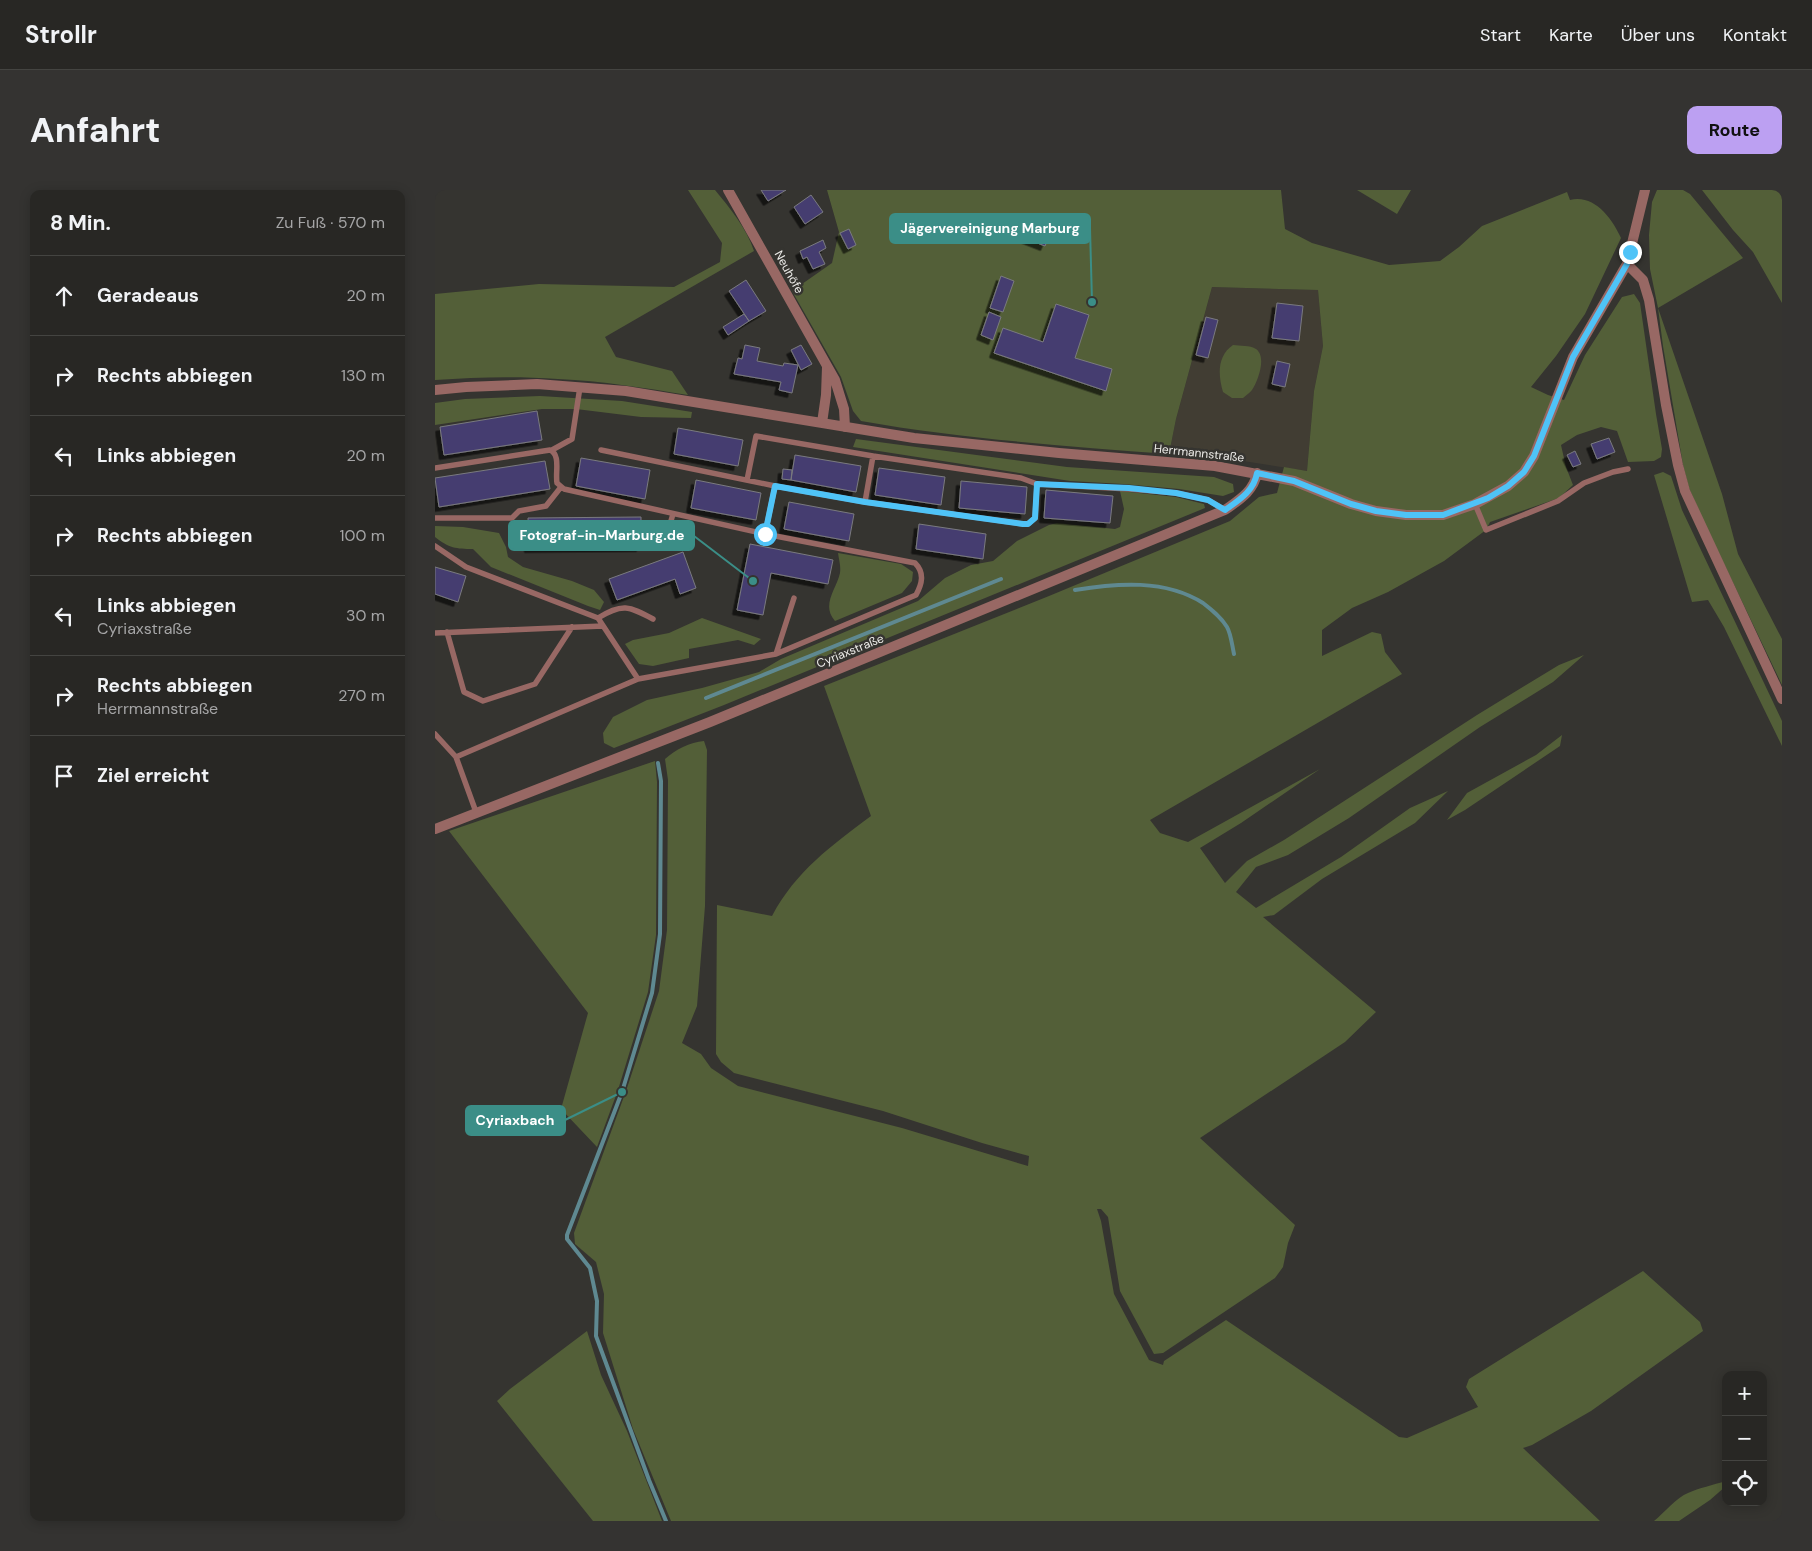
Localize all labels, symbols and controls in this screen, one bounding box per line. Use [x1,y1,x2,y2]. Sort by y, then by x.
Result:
text: Strollr [25,19,97,50]
text: Start [1480,23,1521,47]
text: Karte [1549,23,1593,47]
text: Über uns [1621,23,1695,47]
text: Kontakt [1723,23,1787,47]
button: Route [1687,106,1782,154]
text: Anfahrt [30,107,160,153]
text: 8 Min. [50,209,111,237]
text: Zu Fuß · 570 m [276,212,385,233]
callout: Jägervereinigung Marburg [890,214,1090,243]
text: Jägervereinigung Marburg [900,219,1080,237]
route end [1619,241,1642,264]
street label: Neuhöfe [771,248,807,296]
icon: ahead [50,282,78,310]
text: Geradeaus [97,283,199,308]
text: 20 m [346,285,385,306]
icon: right [50,362,78,390]
text: Rechts abbiegen [97,363,252,388]
text: 130 m [341,365,385,386]
street label: Herrmannstraße [1153,440,1245,466]
icon: left [50,442,78,470]
text: Links abbiegen [97,443,236,468]
text: 20 m [346,445,385,466]
callout: Fotograf-in-Marburg.de [509,521,694,550]
icon: right [50,522,78,550]
text: Rechts abbiegen [97,523,252,548]
route start [754,523,777,546]
text: 100 m [340,525,385,546]
text: Fotograf-in-Marburg.de [520,526,684,544]
text: Links abbiegen [97,593,236,618]
icon: left [50,602,78,630]
text: 30 m [346,605,385,626]
text: Cyriaxstraße [97,618,192,639]
street label: Cyriaxstraße [814,630,886,672]
text: Rechts abbiegen [97,673,252,698]
icon: right [50,682,78,710]
text: 270 m [338,685,385,706]
text: Herrmannstraße [97,698,218,719]
icon: arrive [50,762,78,790]
text: Ziel erreicht [97,763,209,788]
callout: Cyriaxbach [466,1106,565,1135]
text: Cyriaxbach [475,1111,555,1129]
map controls [1722,1371,1767,1506]
button: + [1722,1371,1767,1416]
button: − [1722,1416,1767,1461]
button: locate [1722,1461,1767,1506]

